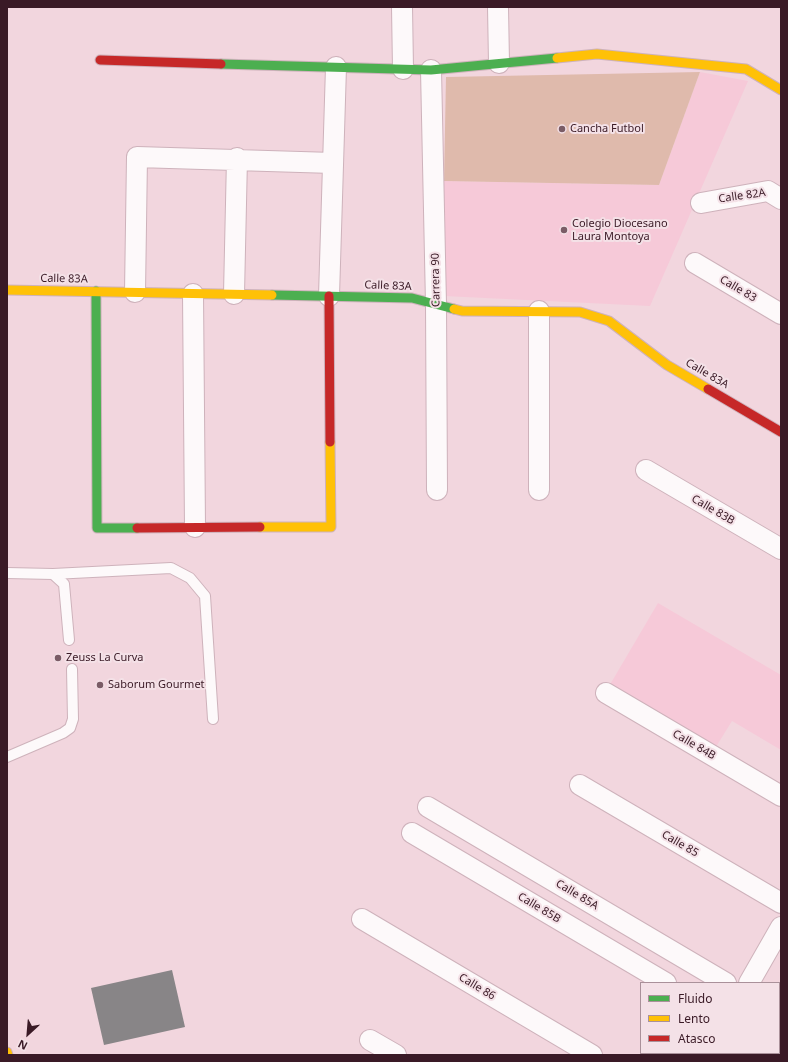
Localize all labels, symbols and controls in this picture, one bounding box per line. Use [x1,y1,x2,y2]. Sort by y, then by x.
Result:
place label: Cancha Futbol [570,122,644,136]
marker: Cancha Futbol [557,124,567,134]
street label: Calle 82A [718,186,766,206]
place label: Colegio Diocesano Laura Montoya [572,217,668,243]
marker: Colegio Diocesano Laura Montoya [559,225,569,235]
street label: Carrera 90 [429,253,443,307]
street label: Calle 83A [40,272,88,286]
street label: Calle 83 [717,273,759,305]
street label: Calle 83A [364,279,412,293]
street label: Calle 83A [683,356,731,392]
street label: Calle 83B [689,492,737,528]
place label: Zeuss La Curva [66,651,144,665]
marker: Zeuss La Curva [53,653,63,663]
place label: Saborum Gourmet [108,678,205,692]
marker: Saborum Gourmet [95,680,105,690]
street label: Calle 84B [670,727,718,763]
street label: Calle 85 [659,828,701,860]
street label: Calle 85A [553,877,601,913]
street label: Calle 85B [515,890,563,926]
street label: Calle 86 [456,971,498,1003]
legend [640,982,780,1054]
text: Fluido [678,990,712,1007]
text: Lento [678,1010,710,1027]
north arrow [8,1014,48,1054]
text: Atasco [678,1030,716,1047]
text: N [15,1037,30,1054]

